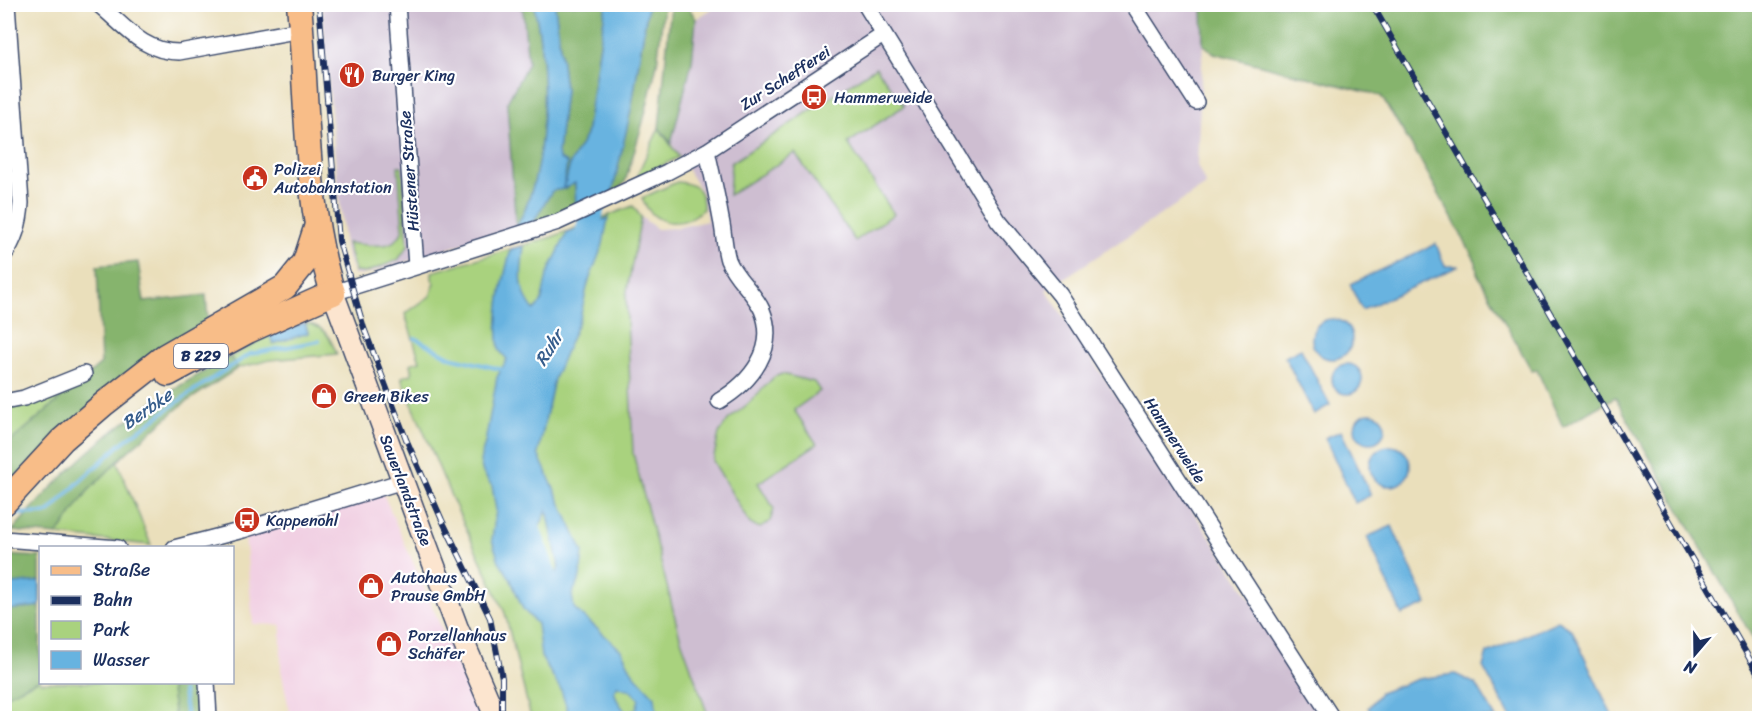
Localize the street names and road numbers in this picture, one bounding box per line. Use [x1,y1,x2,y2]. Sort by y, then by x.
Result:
street label: Zur Schefferei [734,37,837,118]
street label: Hüstener Straße [390,110,428,232]
road number: B 229 [174,344,228,368]
street label: Hammerweide [1136,391,1214,489]
street label: Sauerlandstraße [371,430,441,550]

